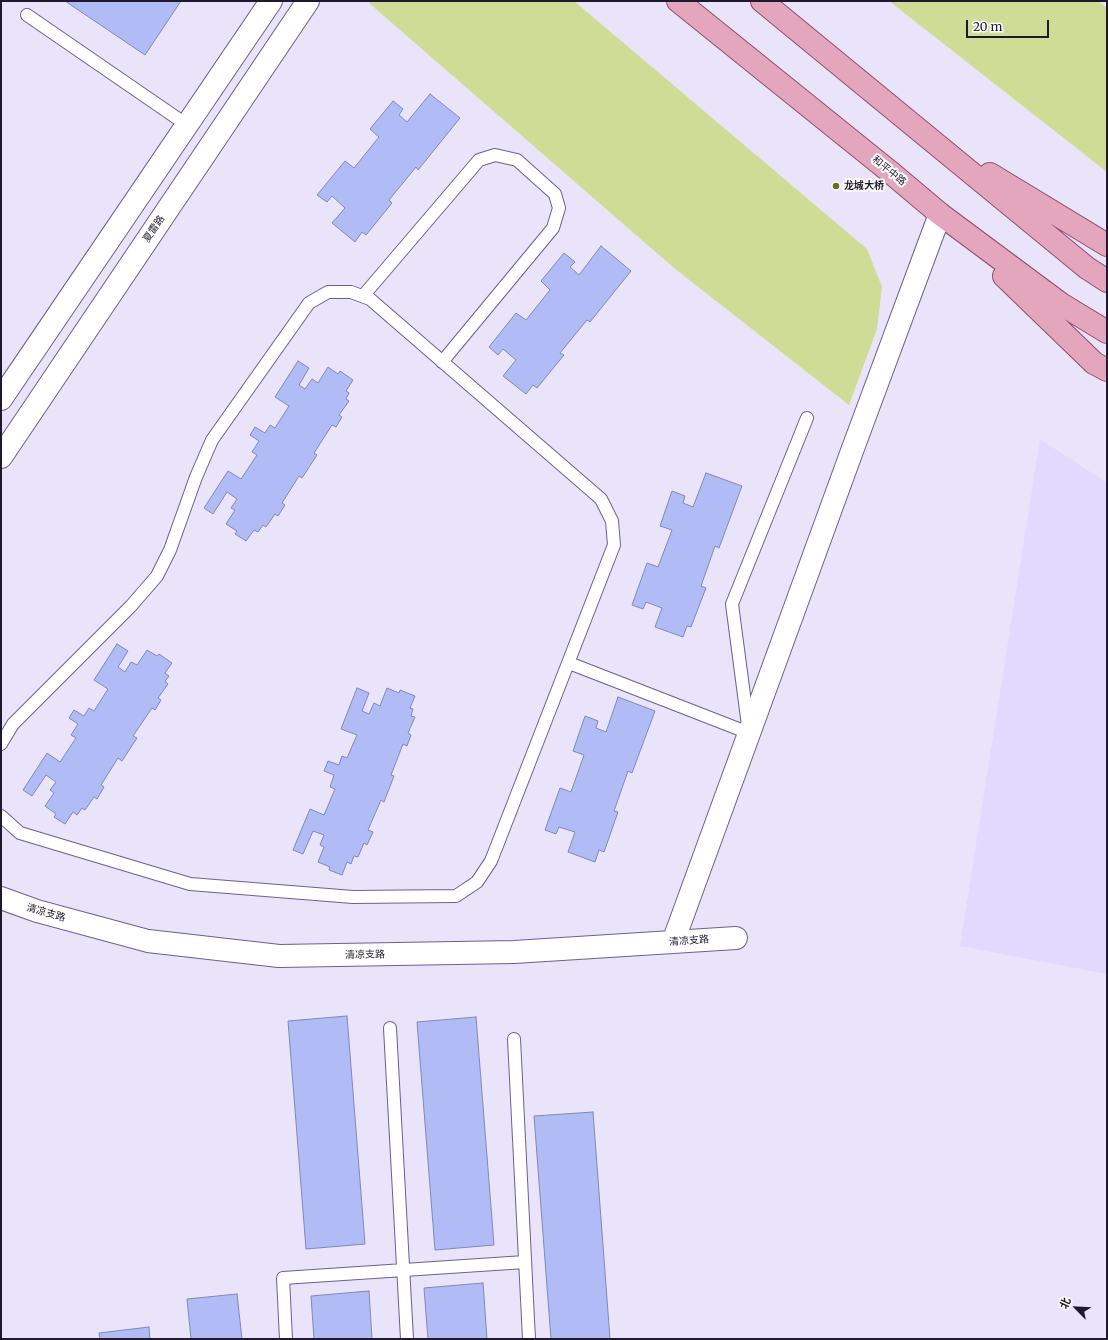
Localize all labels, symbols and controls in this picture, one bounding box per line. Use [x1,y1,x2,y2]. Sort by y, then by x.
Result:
scale bar [968,12,1051,38]
text: 20 m [973,19,1002,34]
street label: 和平中路 [870,154,908,188]
place label: 龙城大桥 [844,180,884,192]
marker: 龙城大桥 [831,181,841,191]
street label: 夏雷路 [141,213,167,245]
street label: 清凉支路 [25,902,67,924]
street label: 清凉支路 [669,934,709,948]
street label: 清凉支路 [345,949,385,961]
north arrow [1056,1288,1096,1328]
text: 北 [1056,1295,1074,1311]

